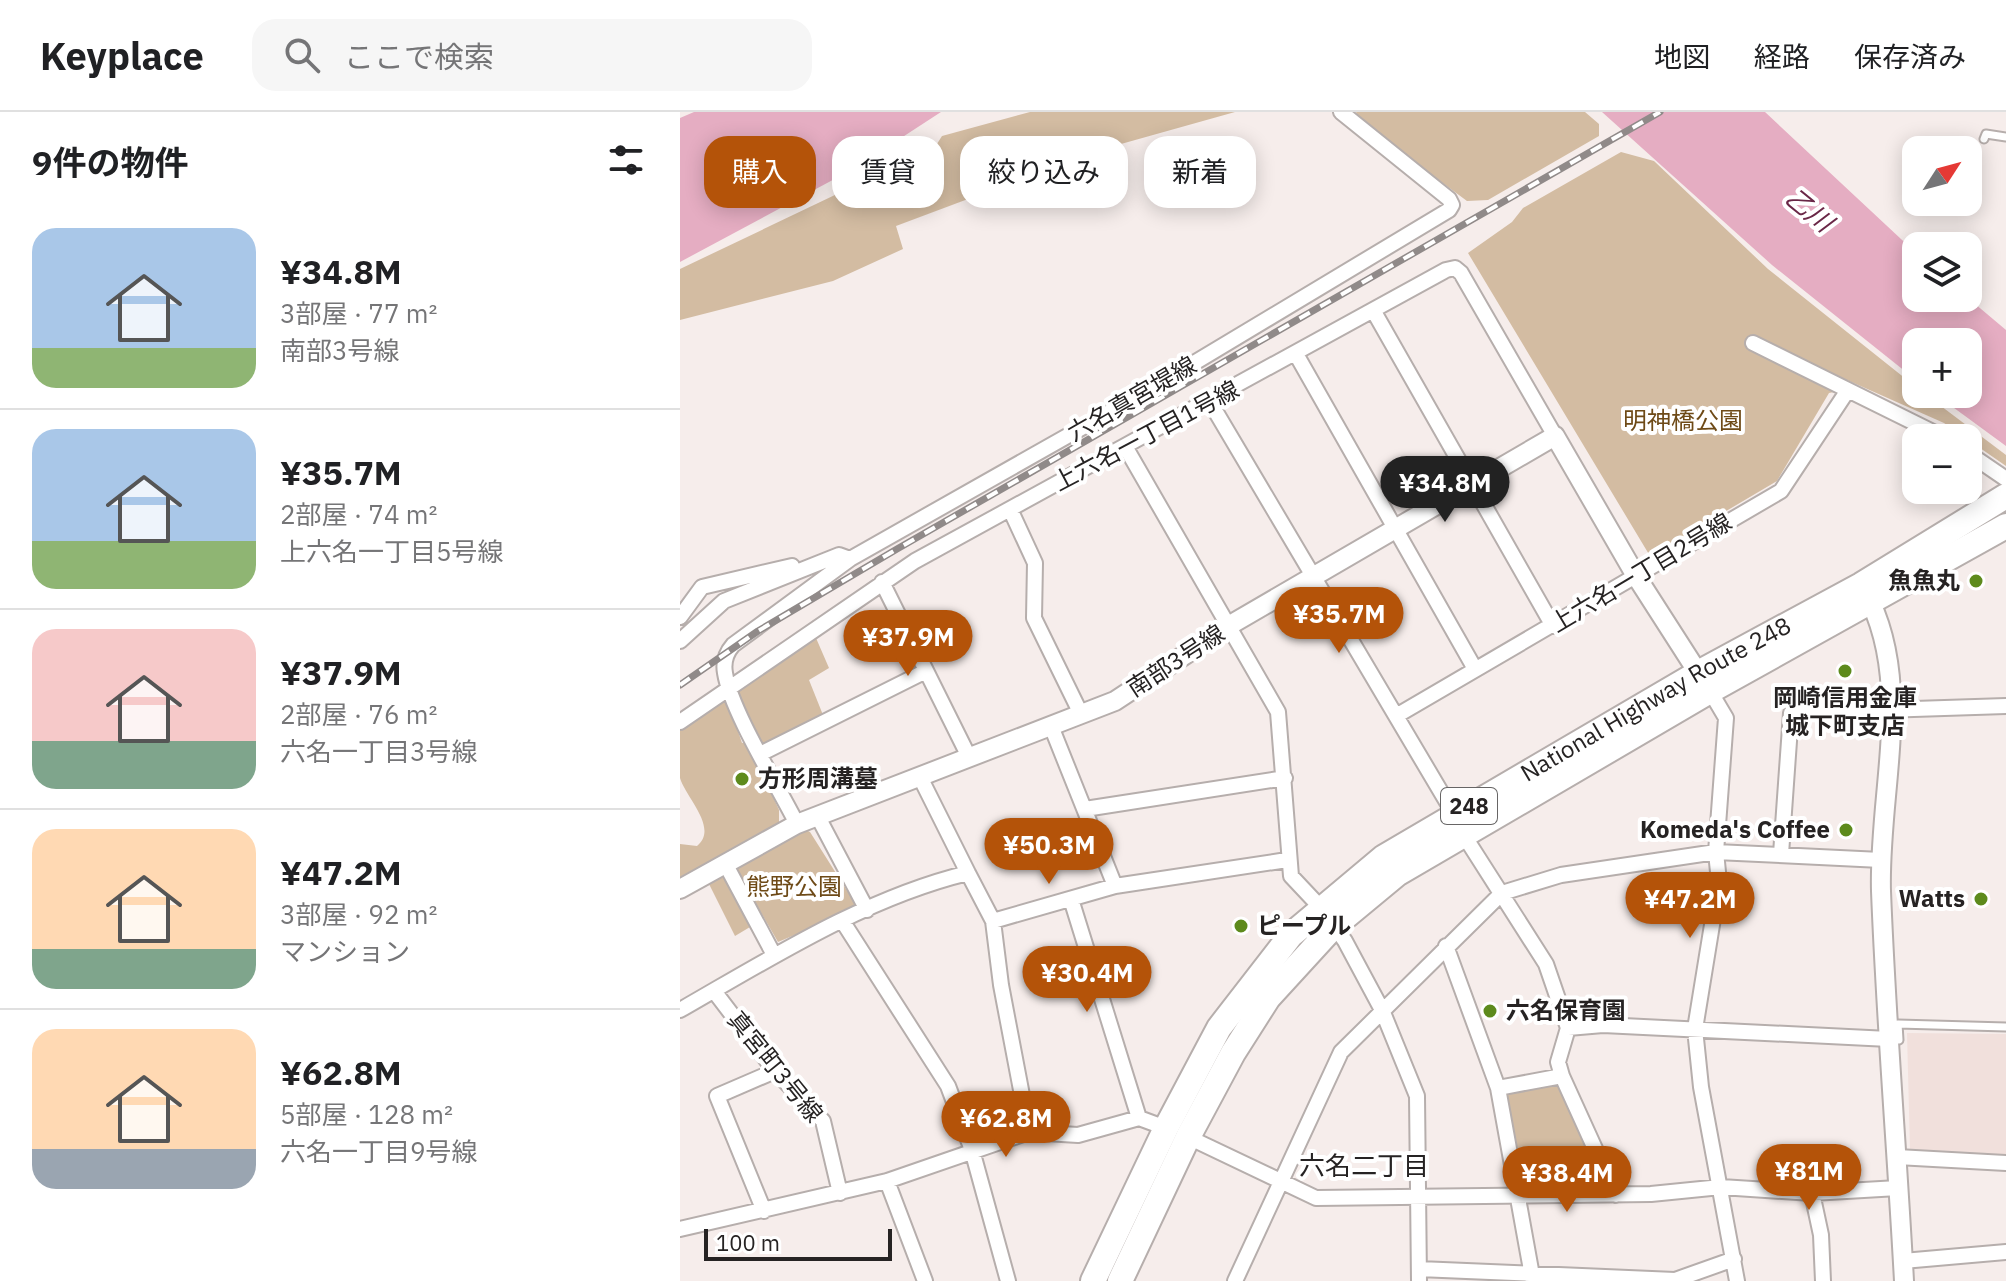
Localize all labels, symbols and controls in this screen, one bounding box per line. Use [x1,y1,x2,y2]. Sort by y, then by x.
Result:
search box [252,19,812,91]
text: Keyplace [40,31,204,80]
icon: search [280,33,324,77]
text: ここで検索 [344,37,494,76]
text: 地図 [1654,38,1710,75]
text: 経路 [1754,38,1810,75]
text: 保存済み [1854,38,1966,75]
chip: 購入 [704,136,816,208]
chip: 賃貸 [832,136,944,208]
chip: 絞り込み [960,136,1128,208]
chip: 新着 [1144,136,1256,208]
north arrow [1902,136,1982,216]
map controls [1902,136,1982,504]
icon: filters [604,138,648,182]
text: 9件の物件 [32,140,188,184]
water label: 乙川 [1779,180,1843,241]
button: layers [1902,232,1982,312]
text: ¥34.8M [280,249,402,293]
icon: home [96,260,192,356]
text: 3部屋 · 77 m² [280,296,437,330]
button: + [1902,328,1982,408]
text: 南部3号線 [280,333,400,367]
street label: 六名真宮堤線 [1061,348,1202,448]
street label: 上六名一丁目1号線 [1047,373,1244,498]
park label: 明神橋公園 [1623,404,1743,436]
button: − [1902,424,1982,504]
text: ¥35.7M [280,450,402,494]
pin: ¥34.8M [1380,456,1510,524]
icon: home [96,461,192,557]
text: ¥34.8M [1398,465,1492,499]
text: 2部屋 · 74 m² [280,497,437,531]
street label: 上六名一丁目2号線 [1544,505,1737,639]
text: 上六名一丁目5号線 [280,534,504,568]
place label: 魚魚丸 [1888,564,1960,596]
marker: 魚魚丸 [1967,572,1985,590]
pin: ¥35.7M [1274,587,1404,655]
text: ¥35.7M [1292,596,1386,630]
street label: National Highway Route 248 [1514,609,1796,789]
pin: ¥37.9M [843,610,973,678]
street label: 南部3号線 [1120,617,1230,704]
text: ¥37.9M [861,619,955,653]
text: ¥37.9M [280,650,402,694]
icon: home [96,661,192,757]
marker: 岡崎信用金庫 城下町支店 [1836,662,1854,680]
place label: 岡崎信用金庫 城下町支店 [1773,681,1917,741]
text: 2部屋 · 76 m² [280,697,437,731]
text: 六名一丁目3号線 [280,734,478,768]
place label: 方形周溝墓 [758,762,878,794]
marker: 方形周溝墓 [733,770,751,788]
road number: 248 [1441,788,1497,824]
place label: Komeda's Coffee [1640,813,1830,845]
pin: ¥50.3M [984,818,1114,886]
marker: Komeda's Coffee [1837,821,1855,839]
text: ¥50.3M [1002,827,1096,861]
text: ¥47.2M [280,850,402,894]
icon: home [96,861,192,957]
park label: 熊野公園 [746,870,842,902]
pin: ¥47.2M [1625,872,1755,940]
text: ¥47.2M [1643,881,1737,915]
place label: Watts [1898,882,1965,914]
marker: Watts [1972,890,1990,908]
text: 3部屋 · 92 m² [280,897,437,931]
place label: ピープル [1257,909,1352,941]
marker: ピープル [1232,917,1250,935]
text: マンション [280,934,410,968]
pin: ¥30.4M [1022,946,1152,1014]
text: ¥30.4M [1040,955,1134,989]
place label: 六名保育園 [1506,994,1626,1026]
marker: 六名保育園 [1481,1002,1499,1020]
street label: 真宮町3号線 [721,1004,831,1129]
text: ¥62.8M [280,1050,402,1094]
icon: home [96,1061,192,1157]
pin: ¥62.8M [941,1091,1071,1159]
text: 5部屋 · 128 m² [280,1097,453,1131]
text: ¥62.8M [959,1100,1053,1134]
text: 六名一丁目9号線 [280,1134,478,1168]
pin: ¥81M [1762,1144,1856,1212]
pin: ¥38.4M [1502,1146,1632,1214]
district label: 六名二丁目 [1299,1148,1429,1182]
text: ¥81M [1774,1153,1844,1187]
text: ¥38.4M [1520,1155,1614,1189]
scale bar [704,1225,892,1261]
text: 100 m [716,1228,780,1257]

